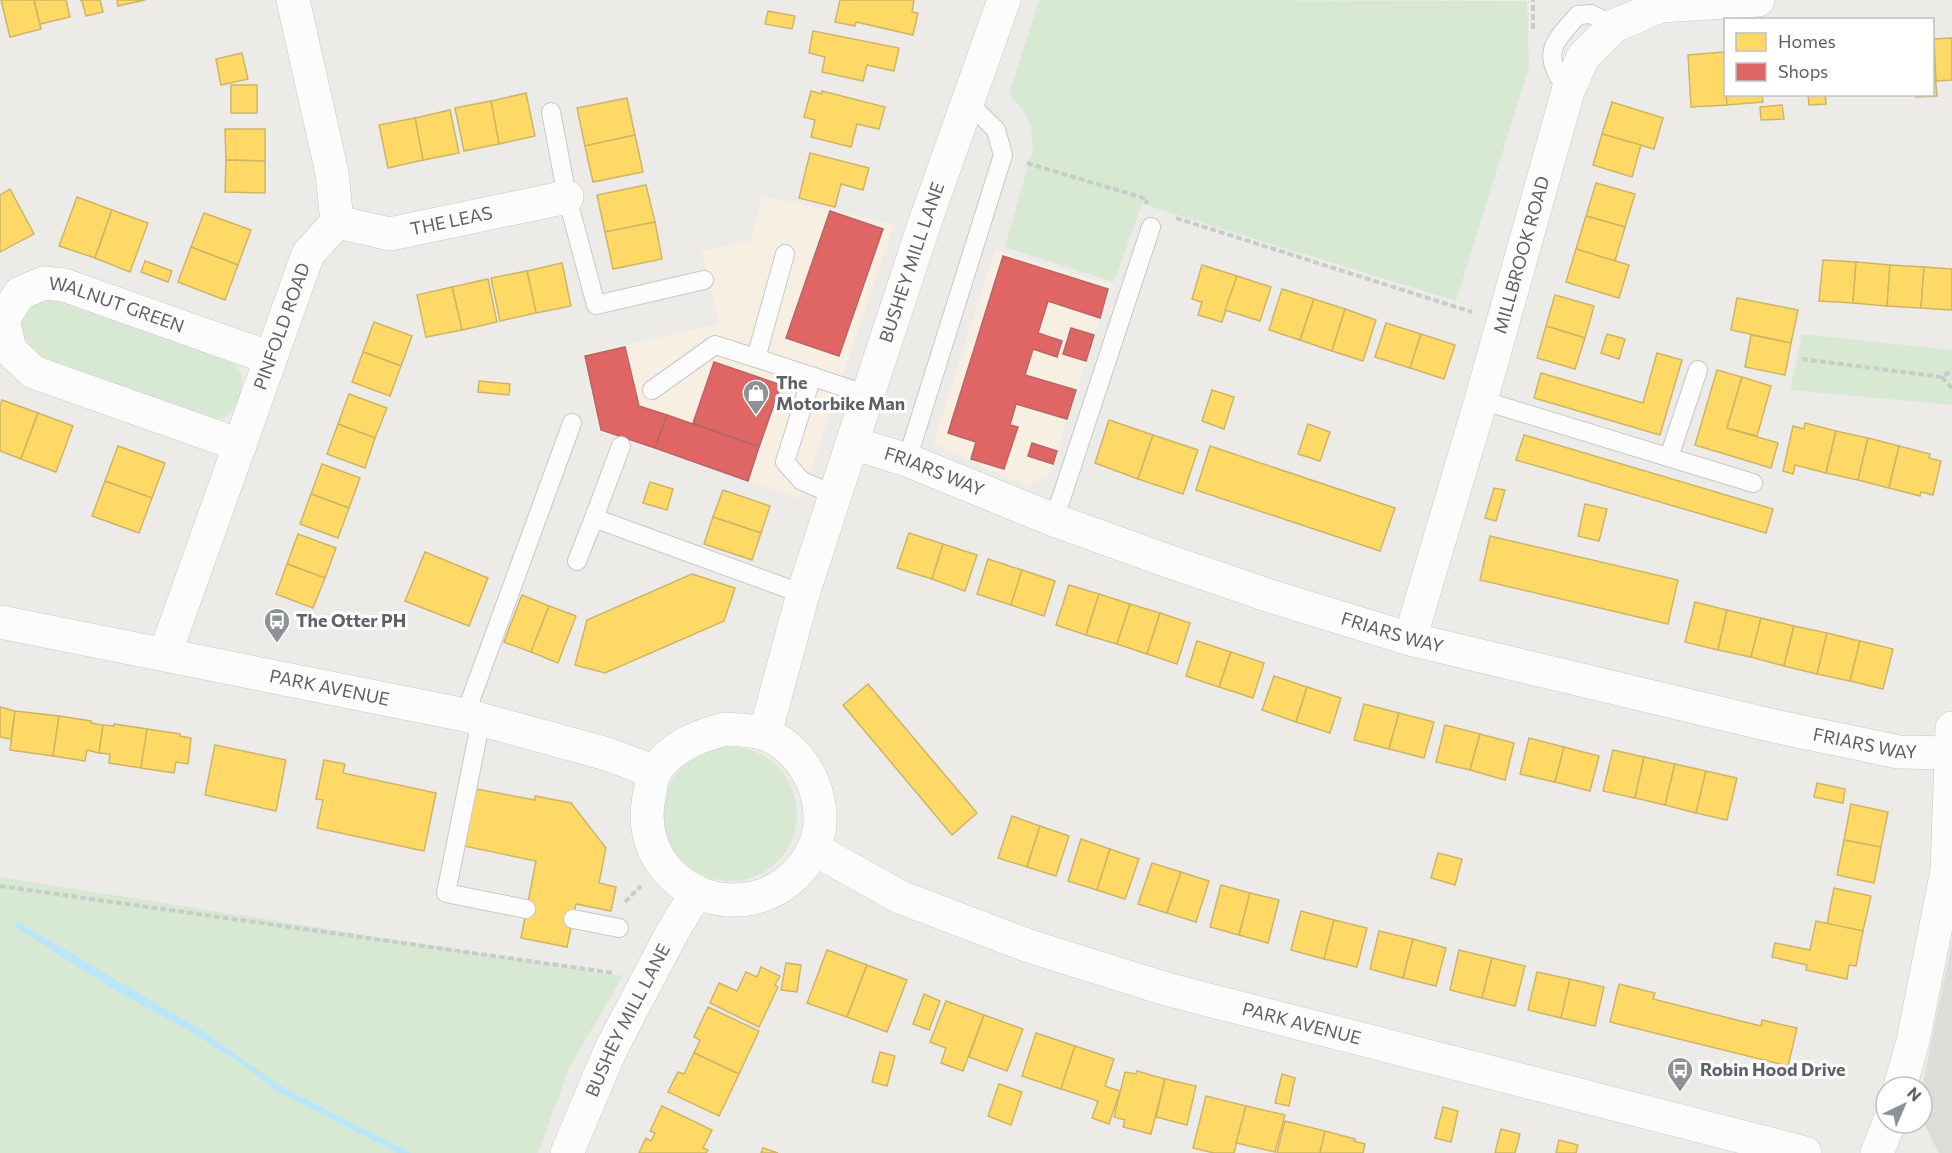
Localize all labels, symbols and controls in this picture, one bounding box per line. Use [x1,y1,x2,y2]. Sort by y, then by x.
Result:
legend [1724,18,1934,96]
text: Homes [1778,30,1836,52]
text: Shops [1778,60,1828,82]
street label: MILLBROOK ROAD [1488,173,1554,336]
street label: BUSHEY MILL LANE [874,179,948,345]
street label: THE LEAS [408,201,494,239]
street label: PINFOLD ROAD [248,259,314,393]
street label: WALNUT GREEN [48,272,187,337]
place label: The Motorbike Man [776,371,905,414]
shop icon: The Motorbike Man [741,378,771,416]
street label: FRIARS WAY [882,442,988,500]
bus stop icon: The Otter PH [262,606,292,644]
street label: FRIARS WAY [1339,607,1446,657]
place label: The Otter PH [296,609,406,631]
street label: PARK AVENUE [268,664,392,710]
street label: FRIARS WAY [1811,722,1918,762]
street label: BUSHEY MILL LANE [580,940,674,1100]
street label: PARK AVENUE [1240,997,1364,1049]
bus stop icon: Robin Hood Drive [1665,1055,1695,1093]
place label: Robin Hood Drive [1700,1058,1846,1080]
north arrow [1874,1075,1934,1135]
text: N [1904,1083,1926,1105]

